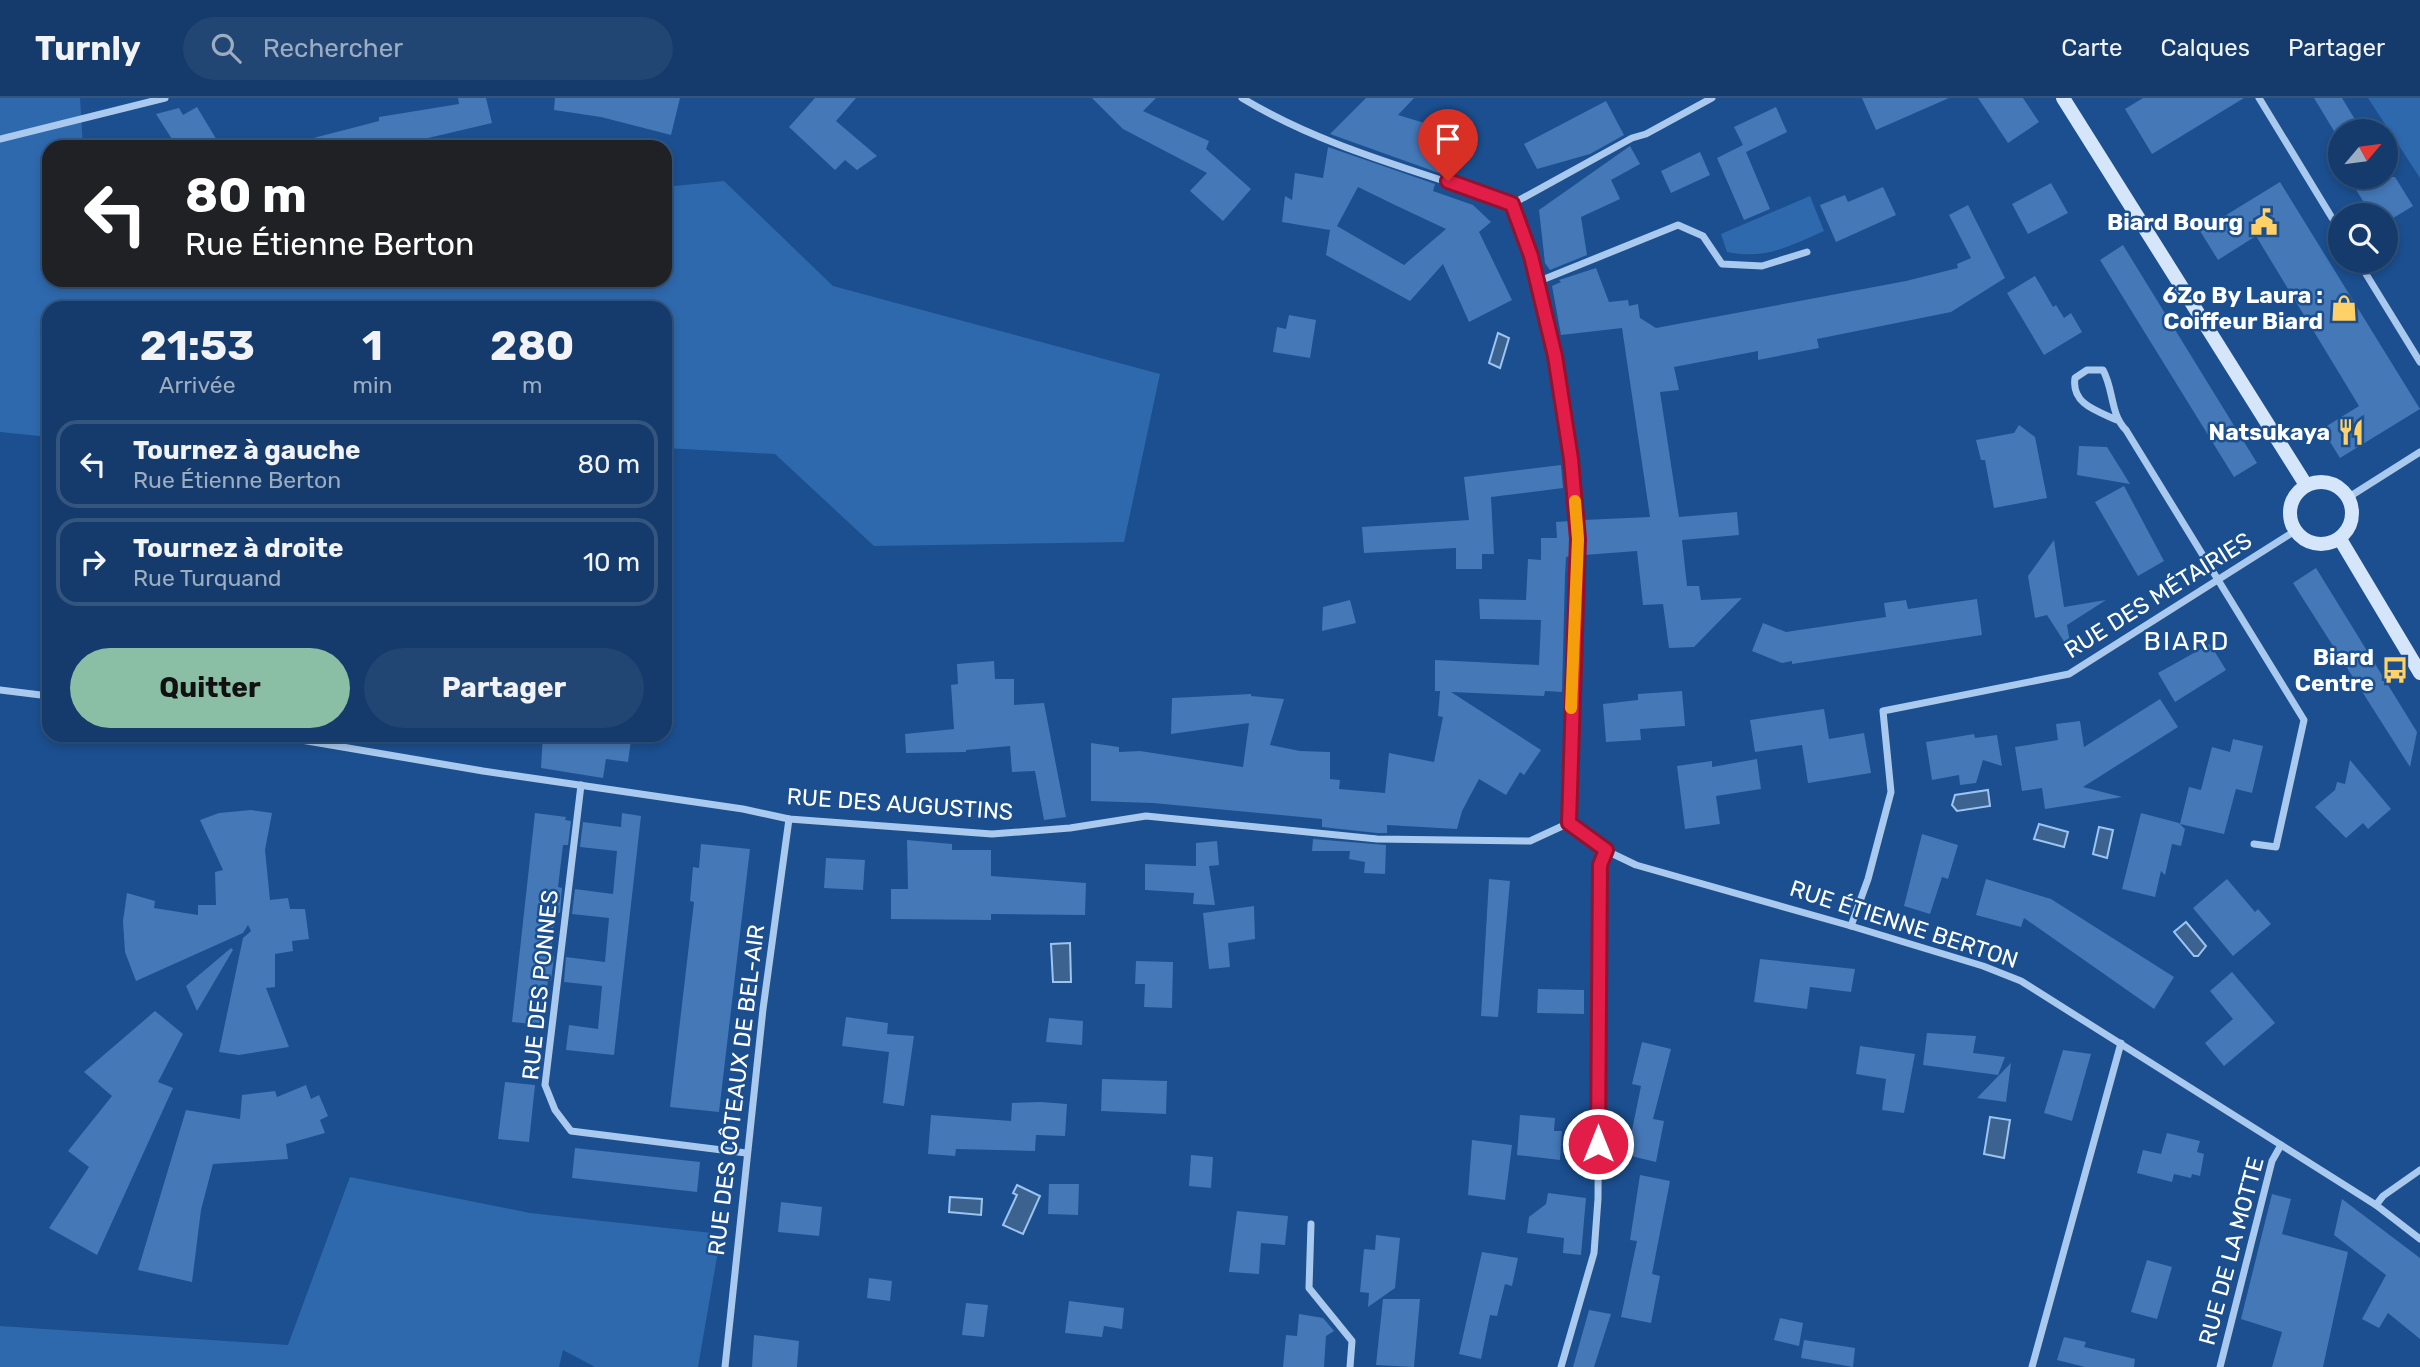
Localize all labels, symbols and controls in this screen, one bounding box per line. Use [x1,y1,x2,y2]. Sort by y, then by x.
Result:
search box [183,17,673,80]
text: Turnly [35,29,141,68]
icon: search [207,29,245,67]
text: Rechercher [263,33,403,64]
text: Carte [2061,34,2122,62]
text: Calques [2160,34,2250,62]
text: Partager [2288,34,2385,62]
pin [1418,109,1478,181]
north arrow [2328,119,2398,189]
map controls [2328,119,2398,273]
icon: arrive [1429,120,1467,158]
text: 80 m [185,166,307,224]
icon: left [70,168,161,259]
button: search [2328,203,2398,273]
public building icon: Biard Bourg [2249,207,2279,237]
place label: Biard Bourg [2107,208,2243,236]
text: Rue Étienne Berton [185,225,475,263]
place label: 6Zo By Laura : Coiffeur Biard [2163,281,2323,335]
shop icon: 6Zo By Laura : Coiffeur Biard [2329,293,2359,323]
text: 21:53 [140,321,255,371]
text: 1 [362,321,383,371]
text: 280 [490,321,574,371]
text: Arrivée [159,371,236,399]
text: min [353,371,392,399]
text: m [522,371,542,399]
restaurant icon: Natsukaya [2336,417,2366,447]
place label: Natsukaya [2209,418,2330,446]
text: Tournez à gauche [133,435,361,466]
icon: left [74,445,112,483]
text: 80 m [577,449,640,480]
text: Rue Étienne Berton [133,466,341,494]
street label: RUE DES MÉTAIRIES [2059,526,2257,664]
text: Tournez à droite [133,533,343,564]
icon: right [74,543,112,581]
text: 10 m [583,547,640,578]
text: Rue Turquand [133,564,282,592]
district label: BIARD [2144,626,2230,657]
place label: Biard Centre [2295,643,2374,697]
button: Quitter [70,648,350,728]
button: Partager [364,648,644,728]
bus stop icon: Biard Centre [2380,655,2410,685]
street label: RUE DES AUGUSTINS [786,782,1014,826]
street label: RUE ÉTIENNE BERTON [1786,874,2022,974]
street label: RUE DES PONNES [516,889,564,1081]
street label: RUE DES CÔTEAUX DE BEL-AIR [702,923,770,1257]
position arrow [1561,1107,1635,1181]
street label: RUE DE LA MOTTE [2192,1154,2270,1348]

